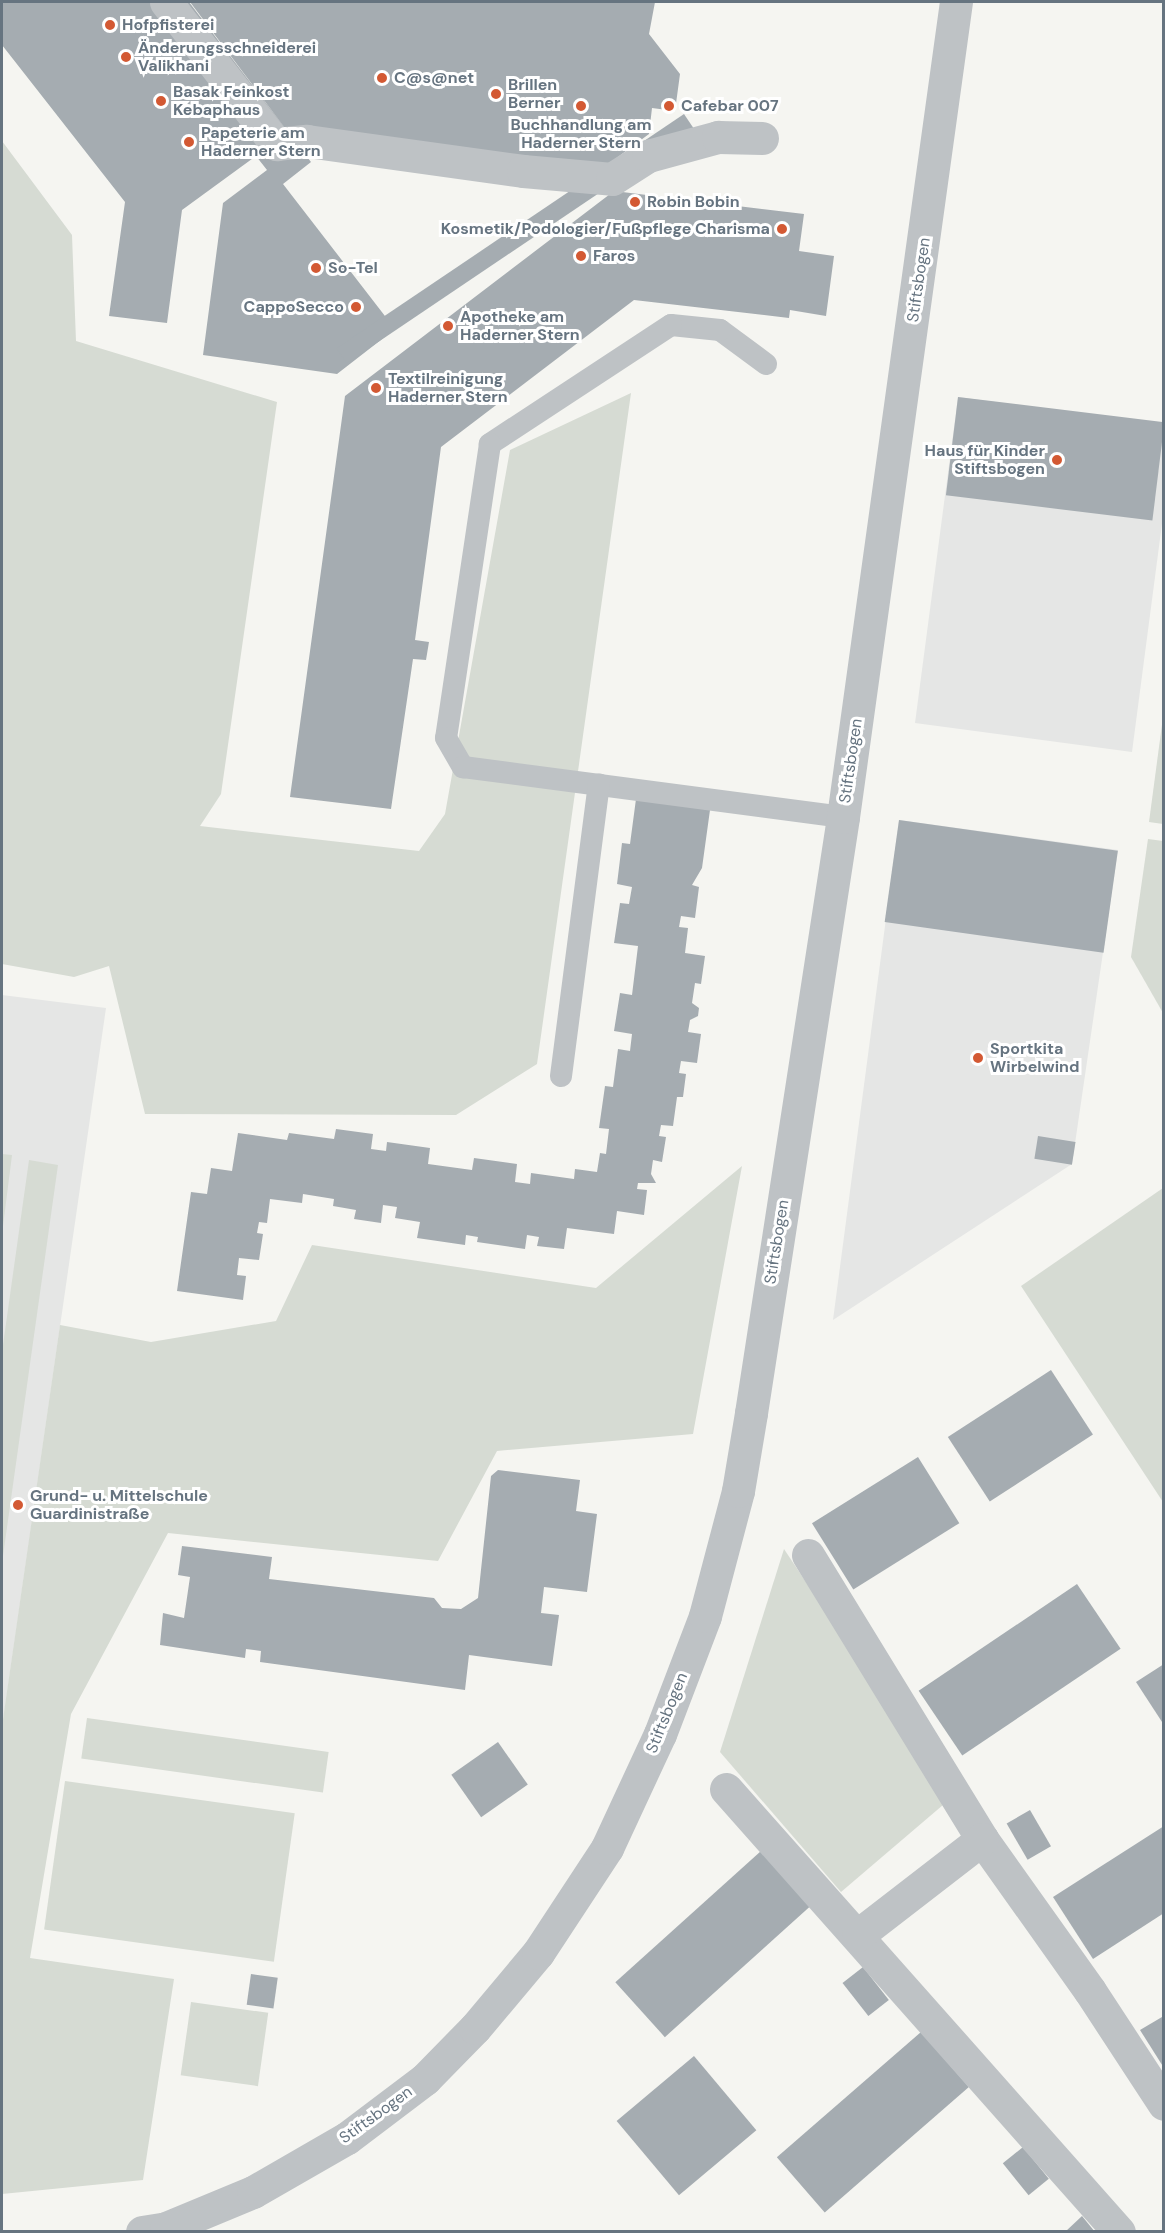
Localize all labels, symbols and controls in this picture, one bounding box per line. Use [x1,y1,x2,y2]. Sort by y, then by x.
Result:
place label: Hofpfisterei [122,15,214,35]
marker: Hofpfisterei [103,18,117,32]
place label: Änderungsschneiderei Valikhani [138,38,316,76]
marker: Änderungsschneiderei Valikhani [119,50,133,64]
place label: C@s@net [394,68,474,88]
marker: C@s@net [375,71,389,85]
place label: Brillen Berner [508,75,560,113]
place label: Basak Feinkost Kebaphaus [173,82,289,120]
marker: Brillen Berner [489,87,503,101]
marker: Basak Feinkost Kebaphaus [154,94,168,108]
place label: Cafebar 007 [681,96,779,116]
marker: Buchhandlung am Haderner Stern [574,99,588,113]
marker: Cafebar 007 [662,99,676,113]
place label: Buchhandlung am Haderner Stern [510,115,652,153]
place label: Papeterie am Haderner Stern [201,123,321,161]
marker: Papeterie am Haderner Stern [182,135,196,149]
place label: Robin Bobin [647,192,740,212]
marker: Robin Bobin [628,195,642,209]
place label: Kosmetik/Podologier/Fußpflege Charisma [441,219,770,239]
marker: Kosmetik/Podologier/Fußpflege Charisma [775,222,789,236]
street label: Stiftsbogen [904,236,934,324]
place label: Faros [593,246,635,266]
marker: Faros [574,249,588,263]
place label: So-Tel [328,258,378,278]
marker: So-Tel [309,261,323,275]
place label: CappoSecco [244,297,344,317]
marker: CappoSecco [349,300,363,314]
place label: Apotheke am Haderner Stern [460,307,580,345]
marker: Apotheke am Haderner Stern [441,319,455,333]
place label: Textilreinigung Haderner Stern [388,369,508,407]
marker: Textilreinigung Haderner Stern [369,381,383,395]
place label: Haus für Kinder Stiftsbogen [925,441,1045,479]
marker: Haus für Kinder Stiftsbogen [1050,453,1064,467]
street label: Stiftsbogen [836,717,866,805]
place label: Sportkita Wirbelwind [990,1039,1079,1077]
marker: Sportkita Wirbelwind [971,1051,985,1065]
street label: Stiftsbogen [761,1198,793,1286]
place label: Grund- u. Mittelschule Guardinistraße [30,1486,208,1524]
marker: Grund- u. Mittelschule Guardinistraße [11,1498,25,1512]
street label: Stiftsbogen [642,1670,692,1756]
street label: Stiftsbogen [336,2082,416,2148]

